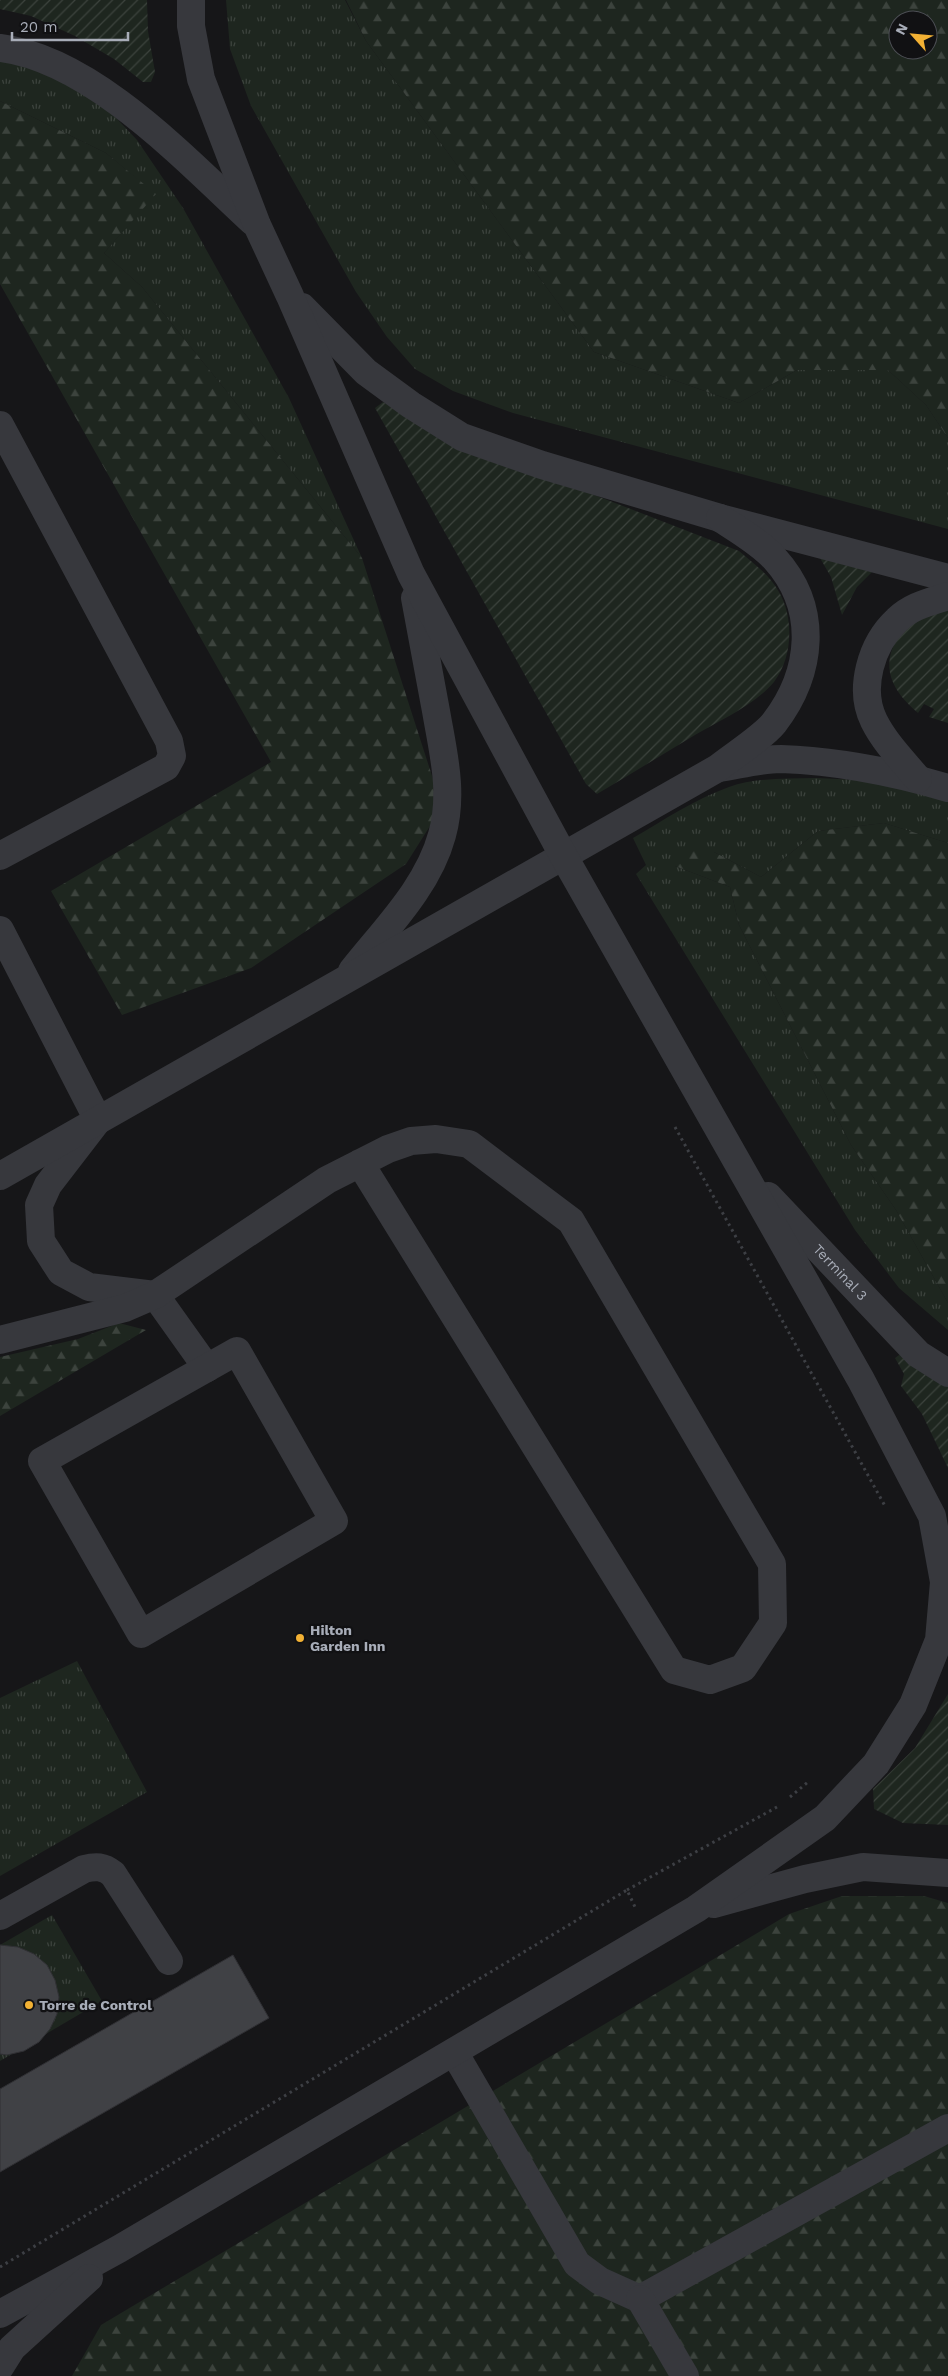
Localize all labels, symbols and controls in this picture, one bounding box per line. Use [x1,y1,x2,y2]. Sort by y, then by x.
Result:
scale bar [12,10,129,42]
north arrow [888,10,938,60]
text: 20 m [20,18,58,36]
text: N [892,21,911,37]
street label: Terminal 3 [810,1241,871,1303]
place label: Hilton Garden Inn [310,1622,386,1654]
marker: Hilton Garden Inn [294,1632,306,1644]
place label: Torre de Control [39,1997,152,2013]
marker: Torre de Control [23,1999,35,2011]

